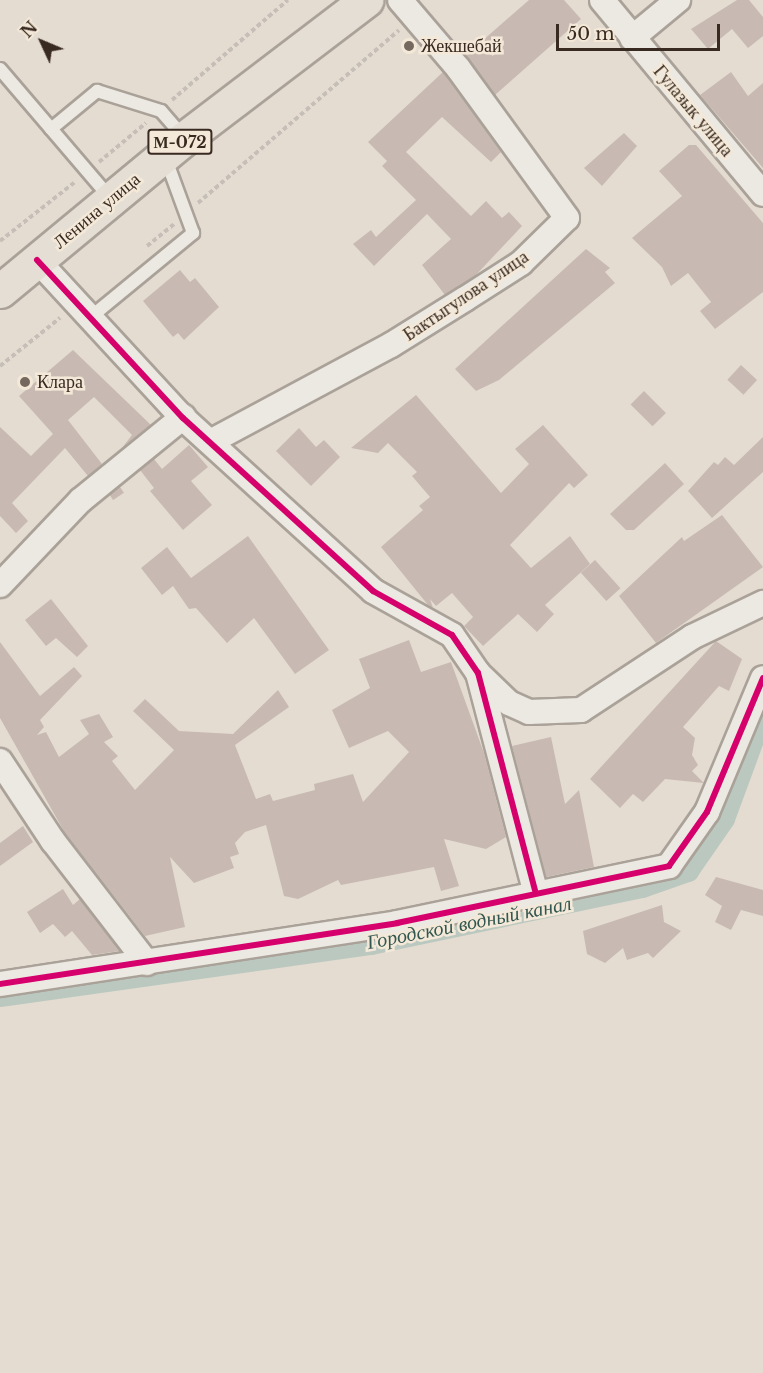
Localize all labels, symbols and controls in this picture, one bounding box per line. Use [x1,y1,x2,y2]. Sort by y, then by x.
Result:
north arrow [12,12,72,72]
scale bar [559,12,722,50]
text: N [17,17,41,42]
text: 50 m [567,23,615,45]
place label: Жекшебай [421,35,502,57]
marker: Жекшебай [402,39,416,53]
street label: Гулазык улица [649,61,737,161]
road number: М-072 [147,129,213,155]
street label: Ленина улица [49,168,145,254]
street label: Бактыгулова улица [399,246,533,346]
place label: Клара [37,371,83,393]
marker: Клара [18,375,32,389]
water label: Городской водный канал [365,891,573,955]

